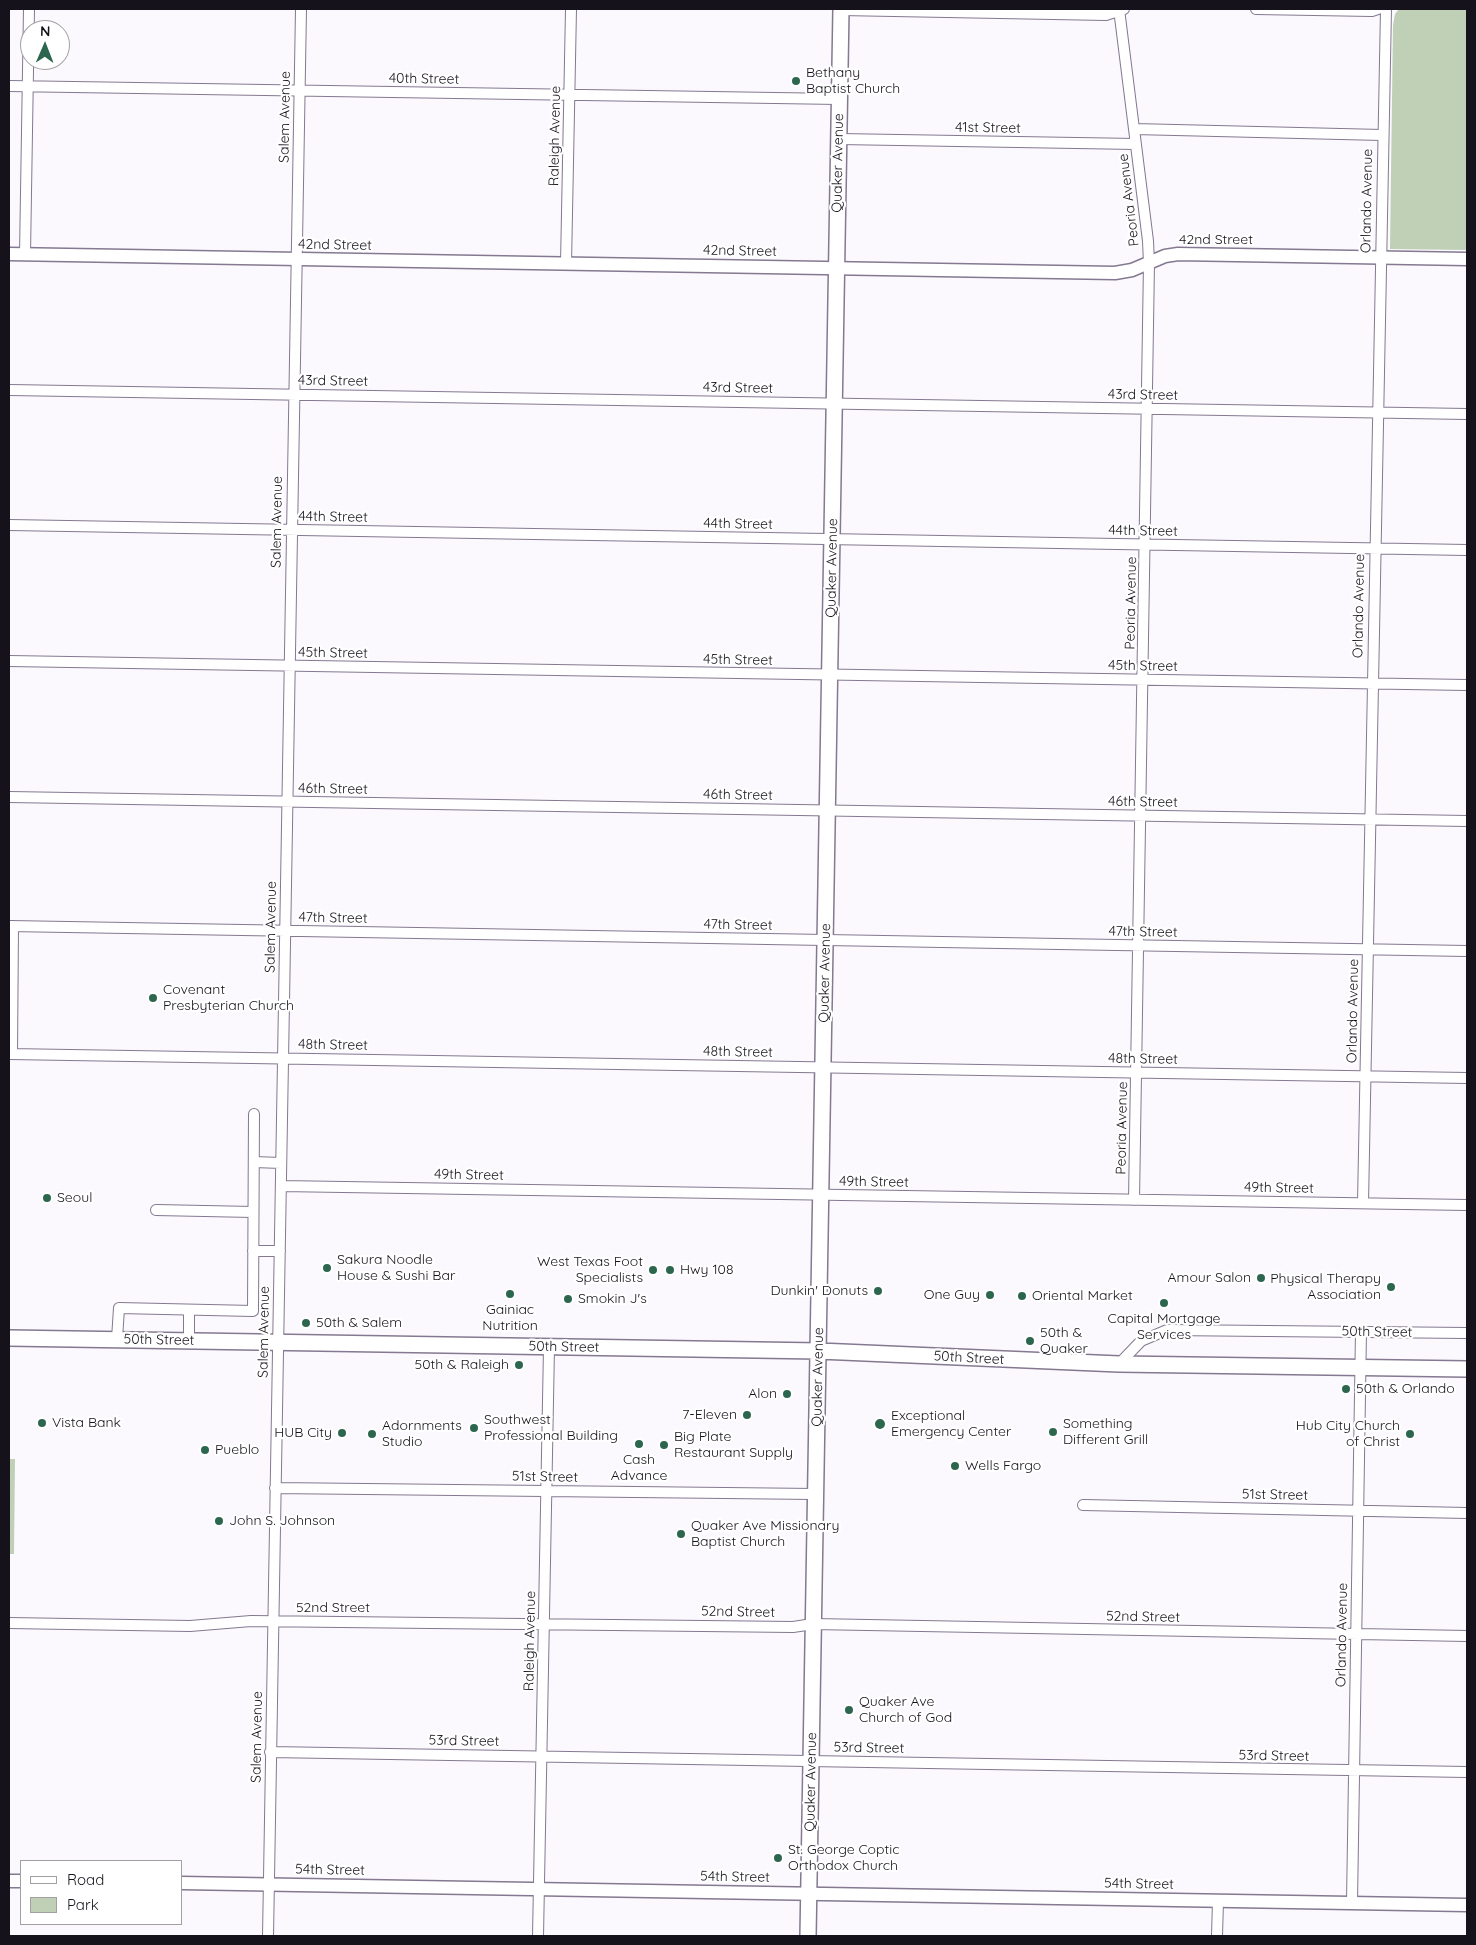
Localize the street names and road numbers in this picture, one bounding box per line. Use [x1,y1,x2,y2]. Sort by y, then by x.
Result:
street label: 40th Street [389,70,459,88]
street label: Salem Avenue [276,71,294,163]
street label: Raleigh Avenue [546,86,564,186]
street label: Quaker Avenue [829,113,847,213]
street label: 41st Street [955,119,1021,137]
street label: Orlando Avenue [1358,149,1376,253]
street label: Peoria Avenue [1115,153,1143,247]
street label: 42nd Street [1179,232,1253,248]
street label: 42nd Street [298,236,372,254]
street label: 42nd Street [703,242,777,260]
street label: 43rd Street [298,372,368,390]
street label: 43rd Street [703,379,773,397]
street label: 43rd Street [1108,386,1178,404]
street label: Salem Avenue [268,476,286,568]
street label: 44th Street [298,508,368,526]
street label: 44th Street [703,515,773,533]
street label: Quaker Avenue [823,518,841,618]
street label: 44th Street [1108,522,1178,540]
street label: Orlando Avenue [1350,554,1368,658]
street label: Peoria Avenue [1122,556,1140,650]
street label: 45th Street [298,644,368,662]
street label: 45th Street [703,651,773,669]
street label: 45th Street [1108,657,1178,675]
street label: 46th Street [298,780,368,798]
street label: 46th Street [703,786,773,804]
street label: 46th Street [1108,793,1178,811]
street label: Salem Avenue [262,881,280,973]
street label: 47th Street [298,909,368,927]
street label: 47th Street [703,916,773,934]
street label: Quaker Avenue [816,923,834,1023]
street label: 47th Street [1108,923,1178,941]
street label: Orlando Avenue [1344,959,1362,1063]
street label: 48th Street [298,1036,368,1054]
street label: 48th Street [703,1043,773,1061]
street label: 48th Street [1108,1050,1178,1068]
street label: Peoria Avenue [1113,1081,1131,1175]
street label: 49th Street [434,1166,504,1184]
street label: 49th Street [839,1173,909,1191]
street label: 49th Street [1244,1179,1314,1197]
street label: Salem Avenue [255,1286,273,1378]
street label: 50th Street [1341,1323,1413,1341]
street label: Quaker Avenue [809,1327,827,1427]
street label: 50th Street [123,1331,195,1349]
street label: 50th Street [528,1338,600,1356]
street label: 50th Street [933,1348,1005,1368]
street label: 51st Street [512,1468,578,1486]
street label: 51st Street [1242,1486,1308,1504]
street label: Orlando Avenue [1333,1583,1351,1687]
street label: Raleigh Avenue [521,1591,539,1691]
street label: 52nd Street [296,1600,370,1616]
street label: 52nd Street [701,1603,775,1621]
street label: 52nd Street [1106,1608,1180,1626]
street label: Salem Avenue [248,1691,266,1783]
street label: 53rd Street [429,1732,499,1750]
street label: Quaker Avenue [802,1732,820,1832]
street label: 53rd Street [834,1739,904,1757]
street label: 53rd Street [1239,1747,1309,1765]
street label: 54th Street [295,1861,365,1879]
street label: 54th Street [700,1868,770,1886]
street label: 54th Street [1104,1875,1174,1893]

